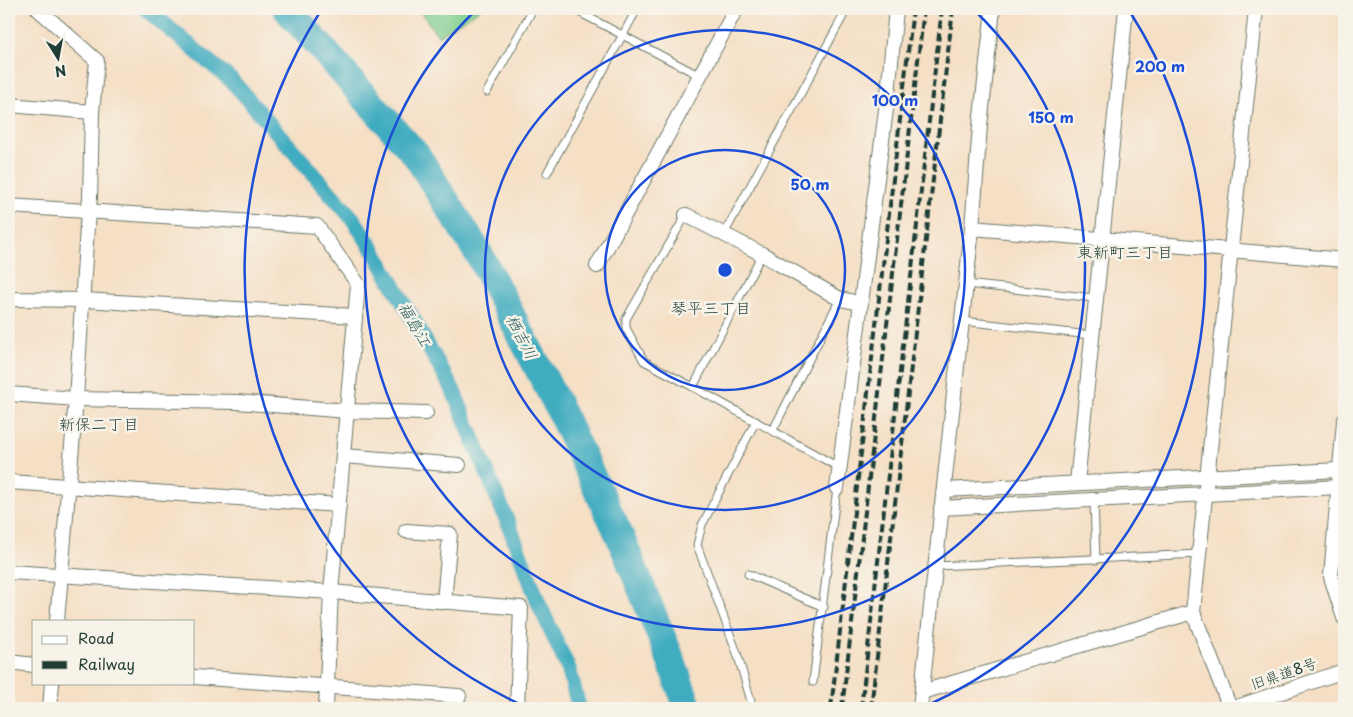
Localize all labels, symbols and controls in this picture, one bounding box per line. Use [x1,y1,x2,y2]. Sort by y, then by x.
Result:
north arrow [32,32,82,82]
text: 200 m [1135,54,1185,77]
text: N [53,60,68,83]
text: 100 m [872,88,918,111]
text: 150 m [1028,105,1074,128]
text: 50 m [791,172,829,195]
district label: 東新町三丁目 [1077,239,1173,263]
centre of rings [716,261,734,279]
district label: 琴平三丁目 [671,295,751,319]
water label: 福島江 [393,297,439,351]
water label: 栖吉川 [501,310,544,363]
district label: 新保二丁目 [59,411,139,435]
legend [32,620,195,684]
text: Road [78,626,114,649]
street label: 旧県道8号 [1247,650,1320,695]
text: Railway [78,652,135,675]

